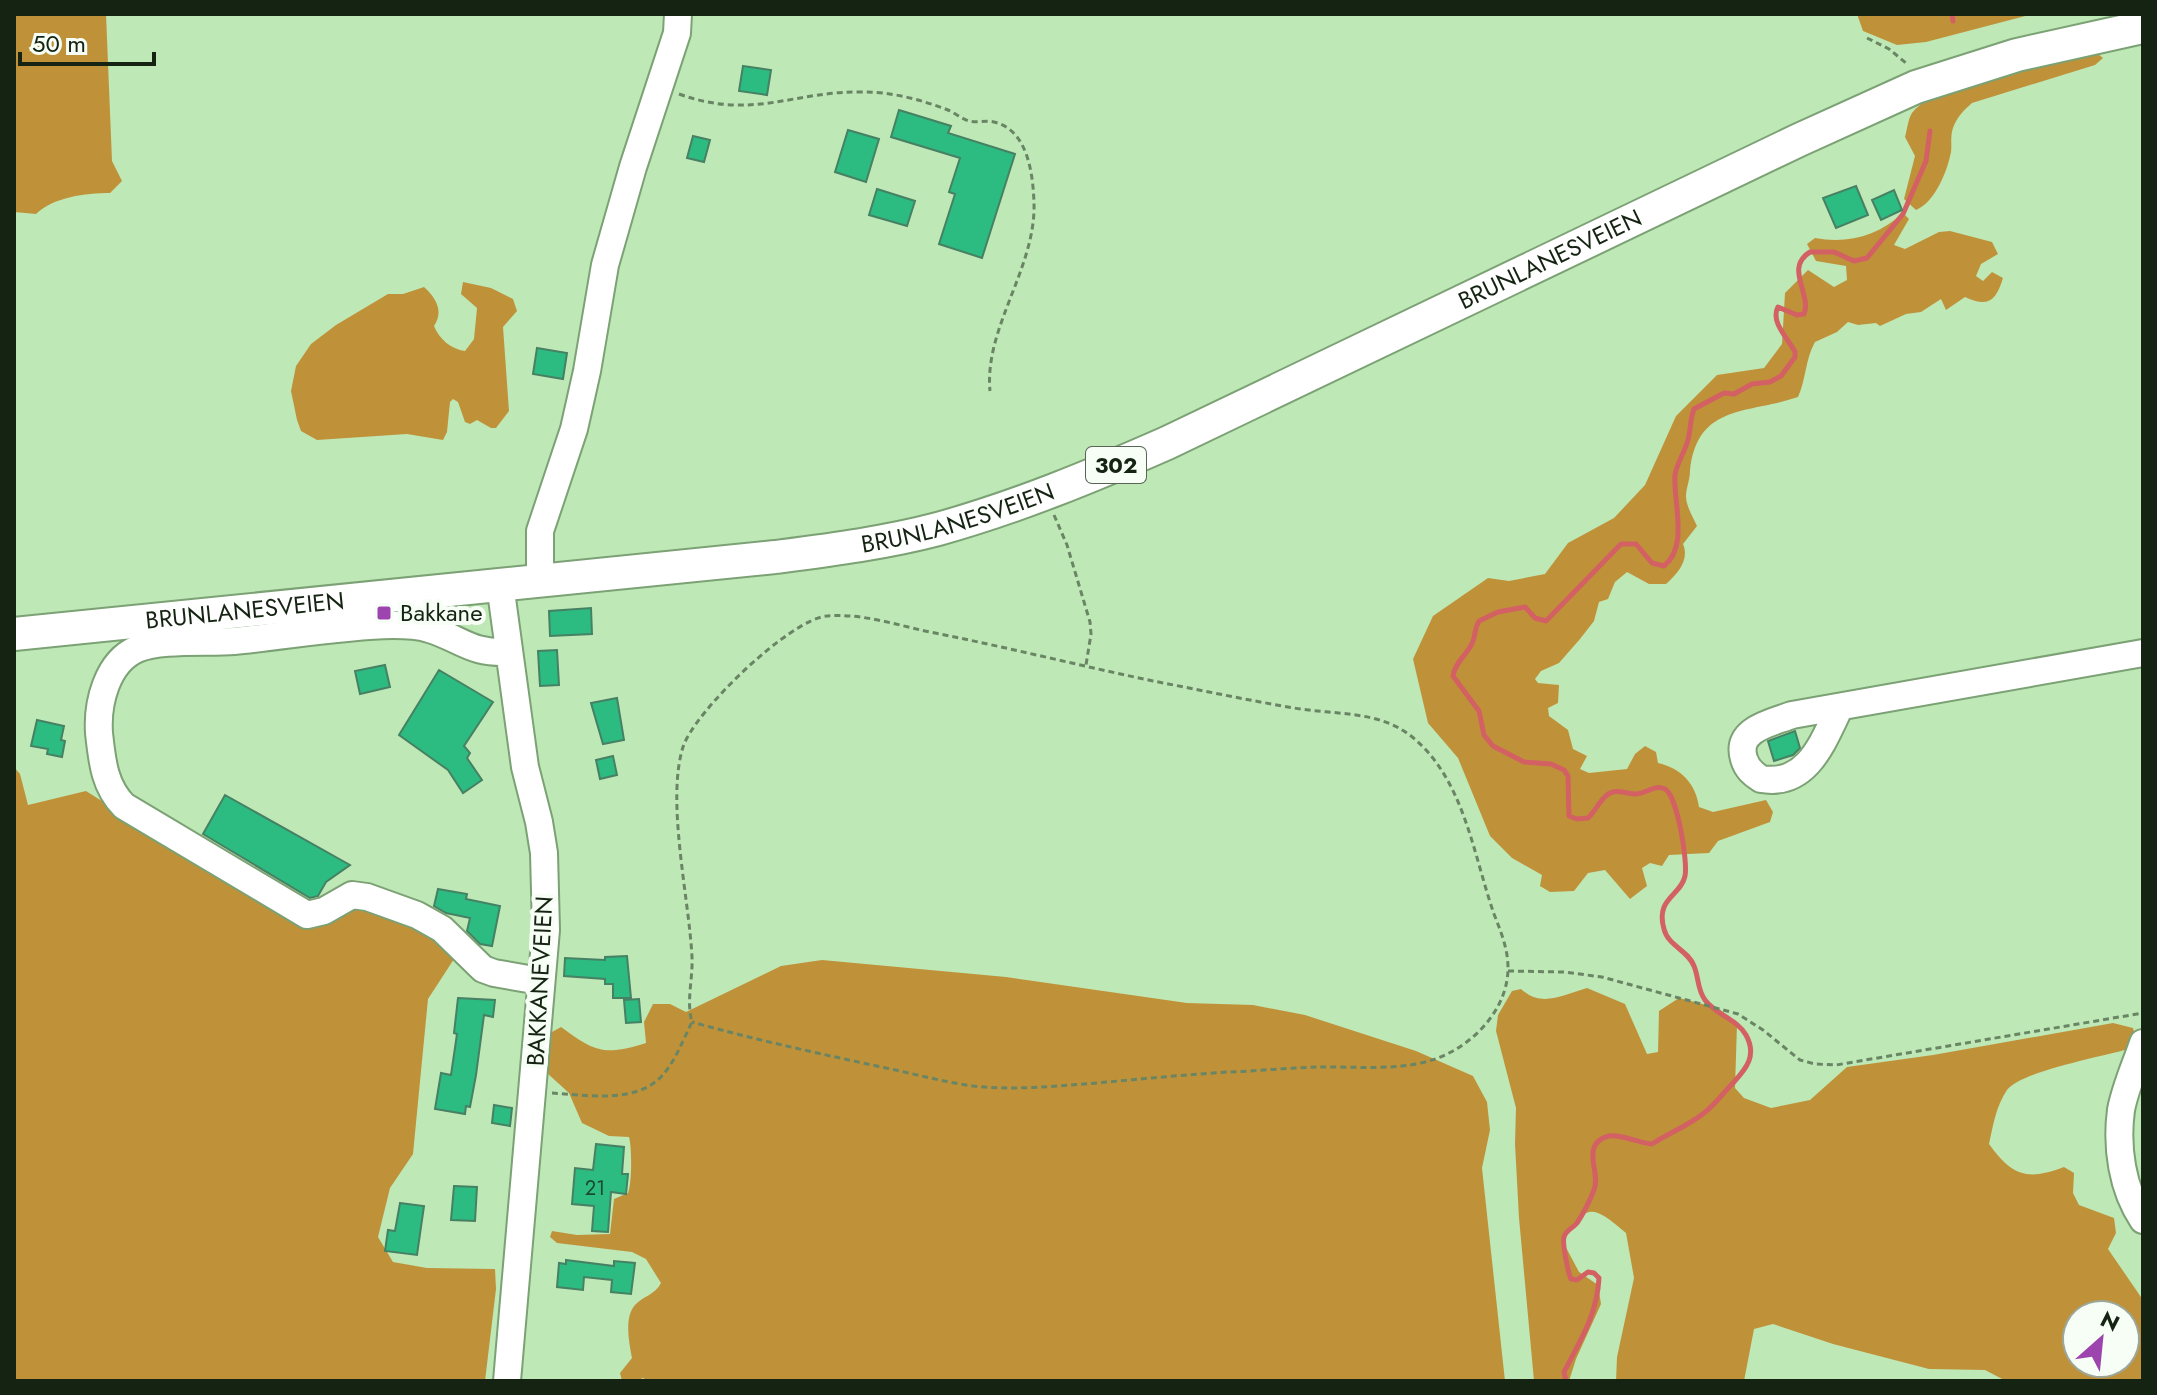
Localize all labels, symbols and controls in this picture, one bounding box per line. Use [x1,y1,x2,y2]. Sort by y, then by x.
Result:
scale bar [20,16,154,66]
text: 50 m [32,26,86,61]
street label: BRUNLANESVEIEN [1452,200,1647,318]
road number: 302 [1086,447,1146,483]
street label: BRUNLANESVEIEN [858,474,1059,562]
street label: BRUNLANESVEIEN [144,583,346,638]
place label: Bakkane [400,595,483,630]
marker: Bakkane [375,604,393,622]
street label: BAKKANEVEIEN [518,895,561,1067]
house number: 21 [585,1174,605,1203]
north arrow [2061,1299,2141,1379]
text: N [2095,1303,2125,1339]

